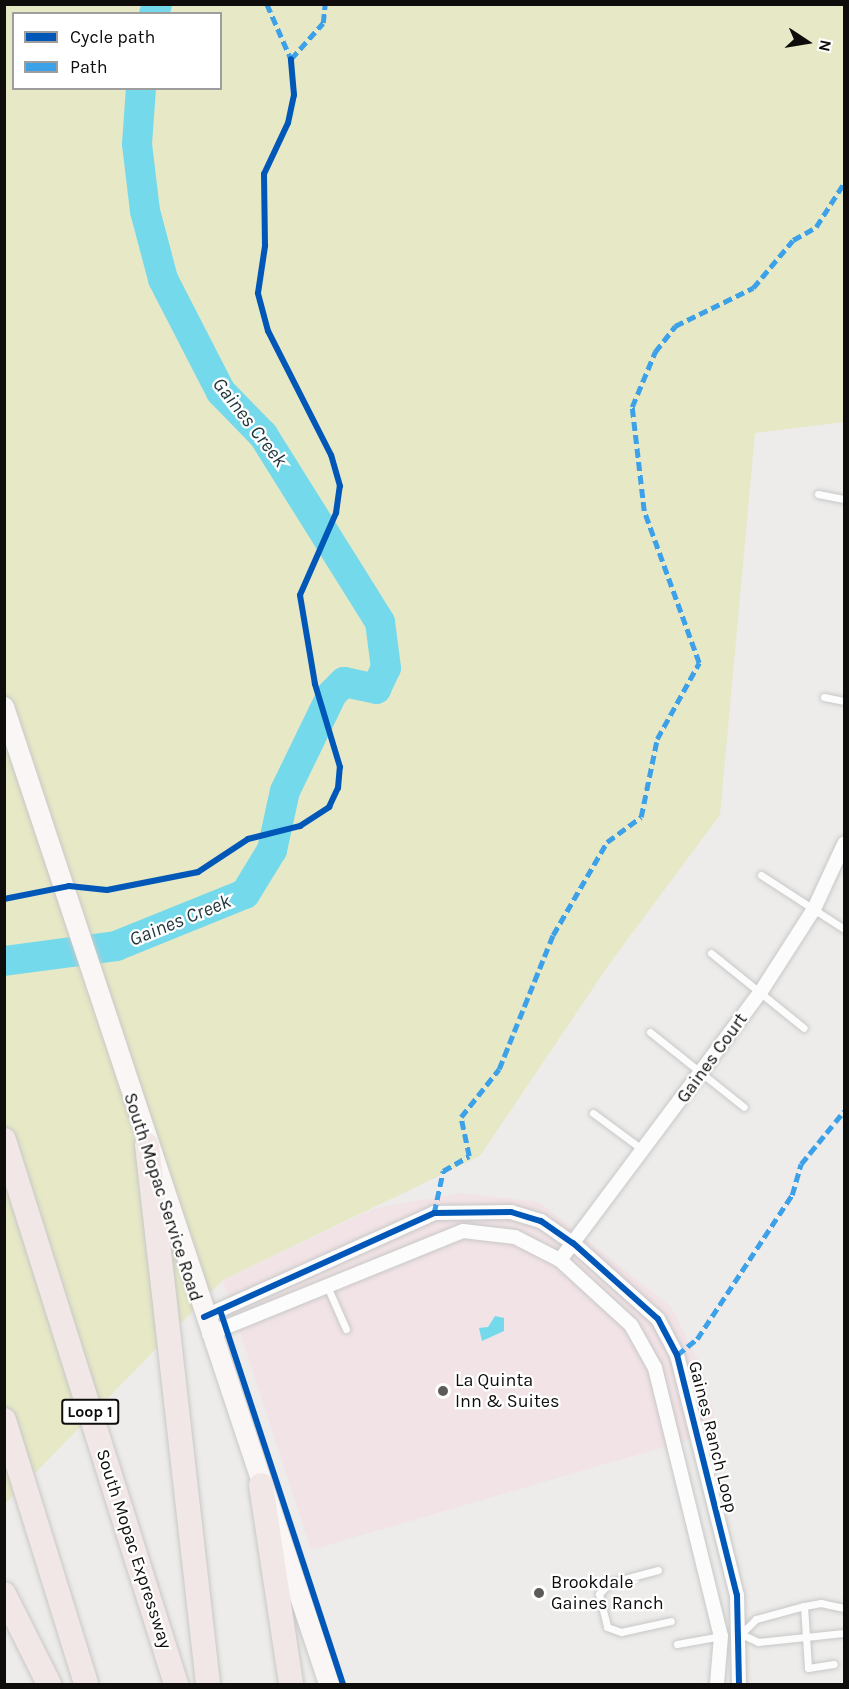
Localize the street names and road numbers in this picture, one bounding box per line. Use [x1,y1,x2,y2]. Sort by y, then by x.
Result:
street label: Gaines Court [672,1009,752,1107]
street label: South Mopac Service Road [119,1090,207,1304]
street label: Gaines Ranch Loop [684,1359,742,1515]
road number: Loop 1 [60,1399,120,1425]
street label: South Mopac Expressway [92,1447,176,1651]

